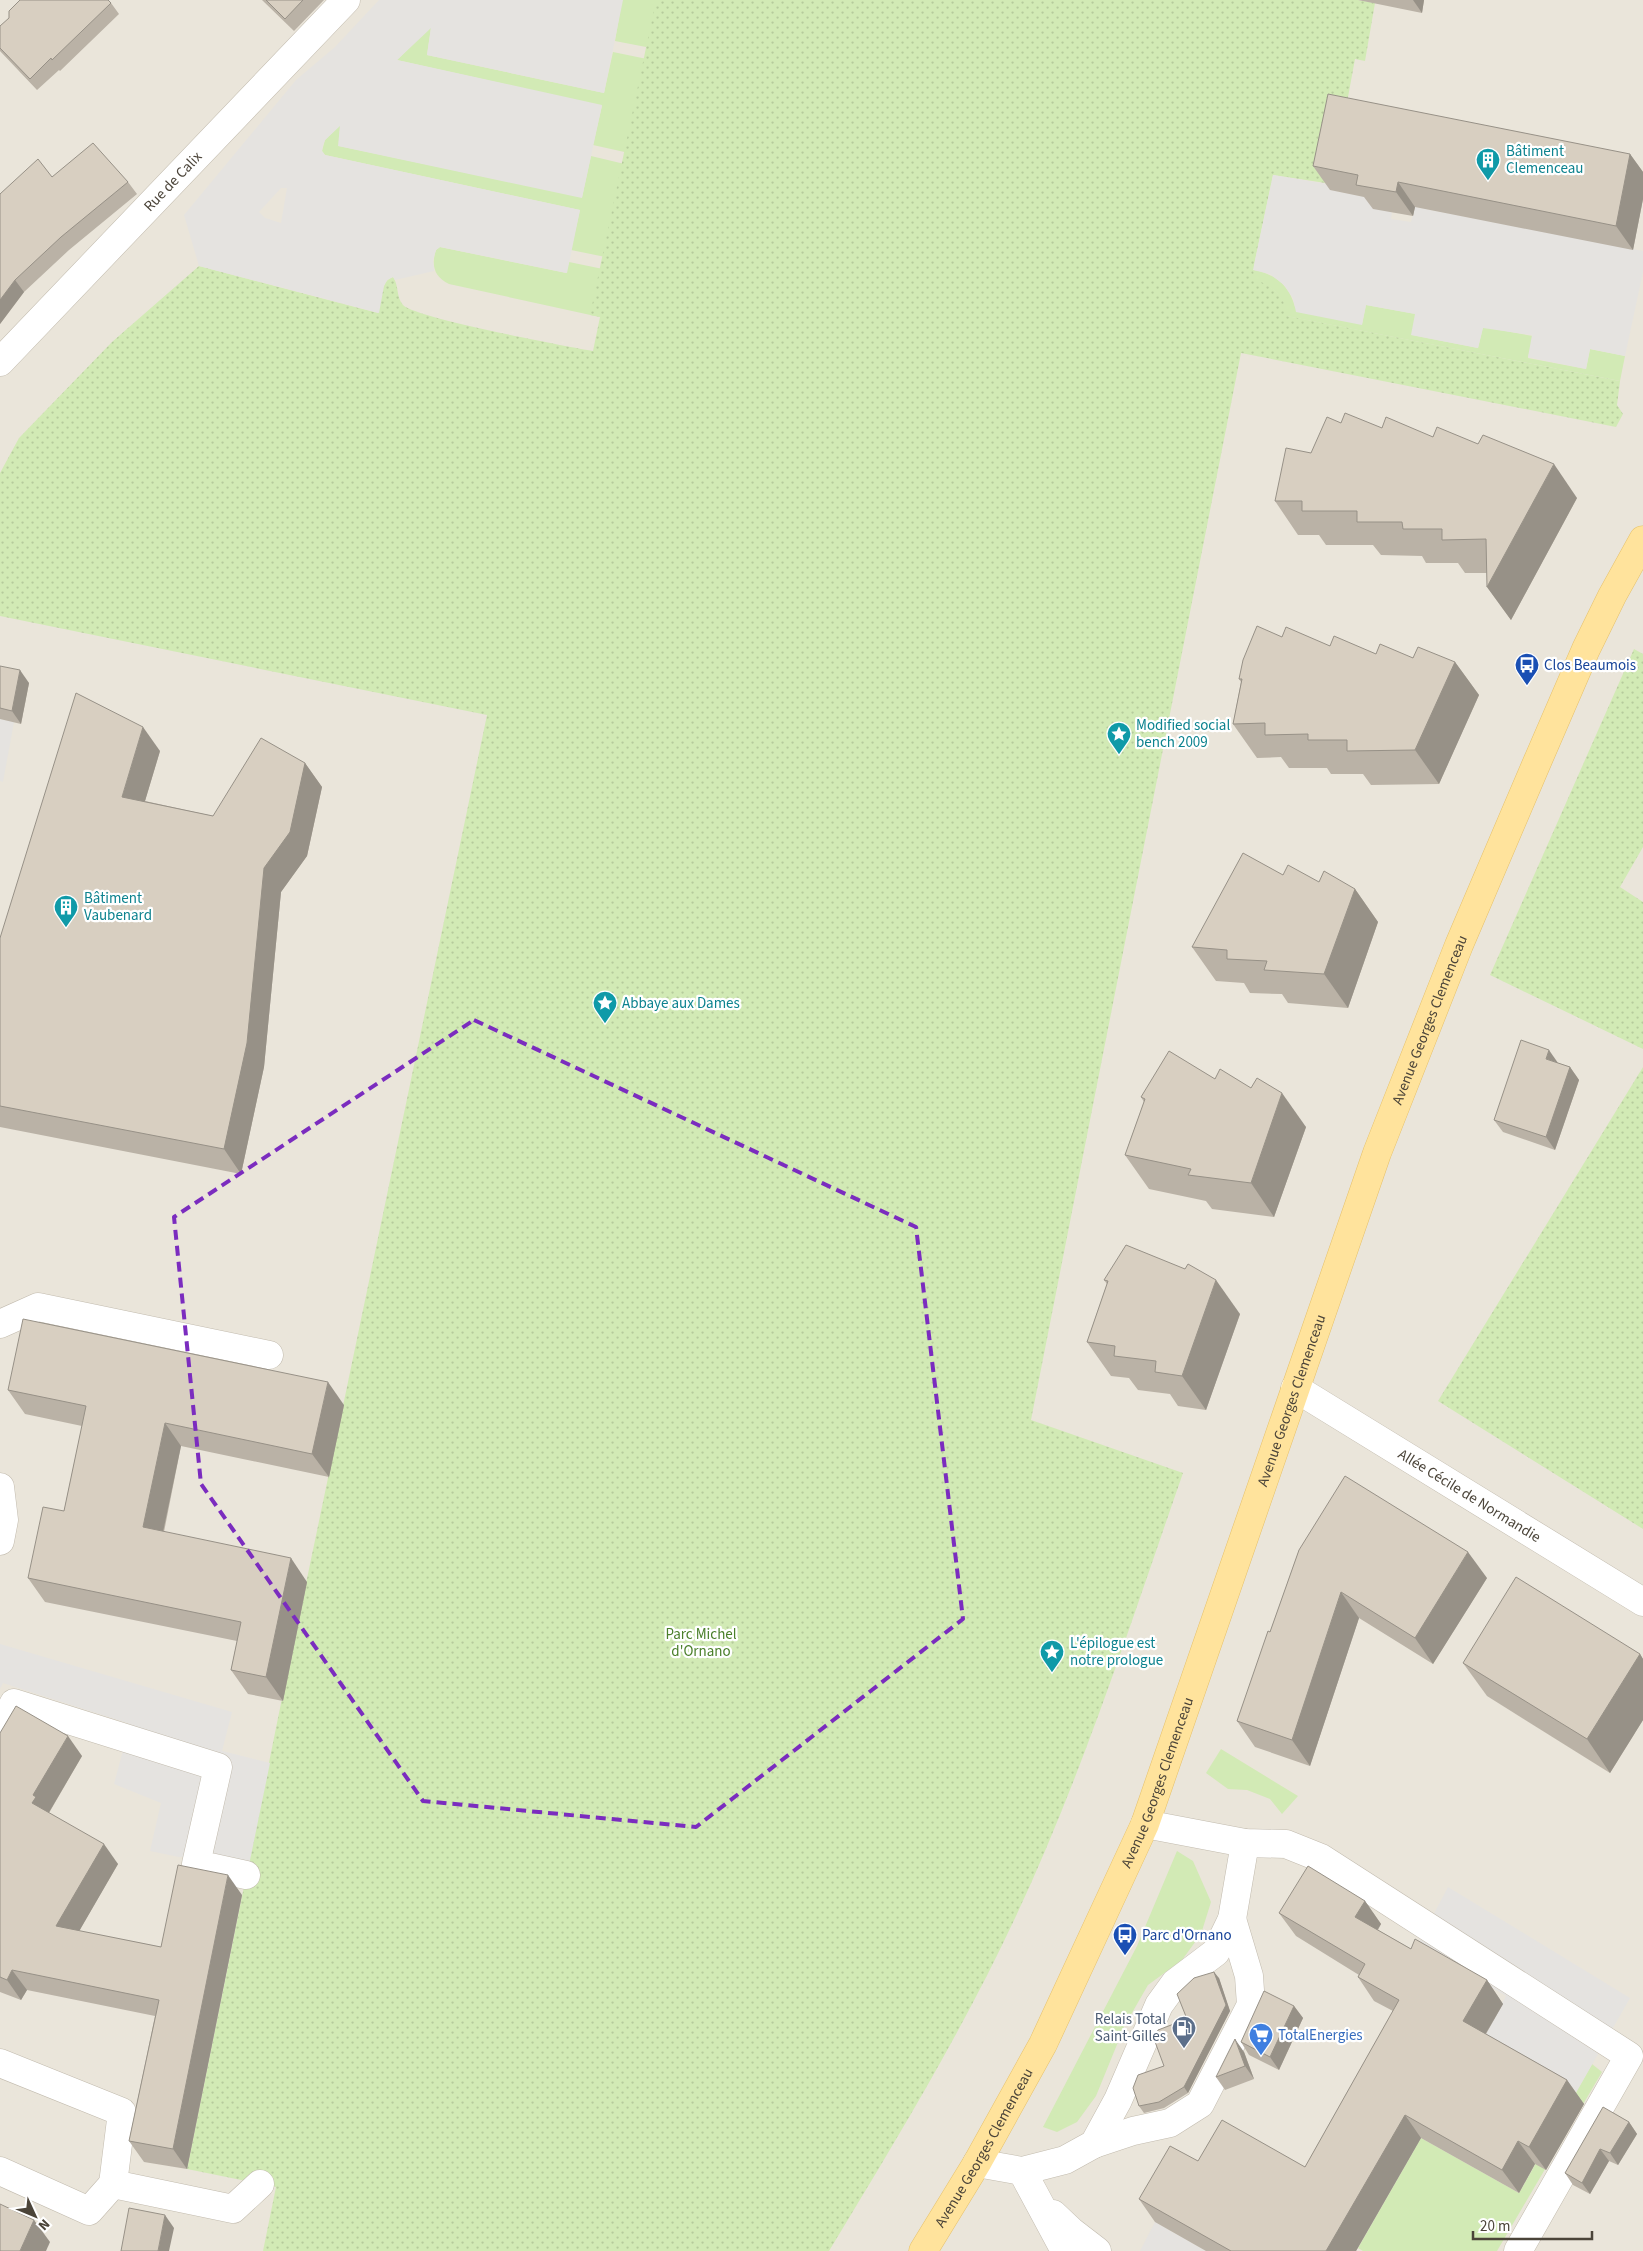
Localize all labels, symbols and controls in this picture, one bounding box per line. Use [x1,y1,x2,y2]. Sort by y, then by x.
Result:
place label: Bâtiment Clemenceau [1506,141,1583,179]
street label: Rue de Calix [139,146,207,216]
building icon: Bâtiment Clemenceau [1475,147,1501,181]
bus stop icon: Clos Beaumois [1514,652,1540,686]
place label: Clos Beaumois [1544,655,1636,676]
place label: Modified social bench 2009 [1136,715,1230,753]
place icon: Modified social bench 2009 [1106,721,1132,755]
place label: Bâtiment Vaubenard [84,888,152,926]
building icon: Bâtiment Vaubenard [53,894,79,928]
street label: Avenue Georges Clemenceau [1387,932,1473,1108]
place icon: Abbaye aux Dames [592,990,618,1024]
place label: Abbaye aux Dames [622,993,740,1014]
street label: Avenue Georges Clemenceau [1252,1312,1331,1489]
street label: Allée Cécile de Normandie [1394,1443,1545,1547]
park label: Parc Michel d'Ornano [665,1624,737,1662]
place label: L'épilogue est notre prologue [1070,1633,1163,1671]
place icon: L'épilogue est notre prologue [1039,1639,1065,1673]
street label: Avenue Georges Clemenceau [1116,1694,1199,1871]
bus stop icon: Parc d'Ornano [1112,1922,1138,1956]
place label: Parc d'Ornano [1142,1925,1232,1946]
place label: Relais Total Saint-Gilles [1095,2009,1166,2047]
fuel station icon: Relais Total Saint-Gilles [1171,2015,1197,2049]
supermarket icon: TotalEnergies [1248,2022,1274,2056]
place label: TotalEnergies [1278,2025,1363,2046]
street label: Avenue Georges Clemenceau [930,2064,1038,2231]
north arrow [10,2191,60,2241]
scale bar [1473,2208,1592,2240]
text: N [33,2214,54,2235]
text: 20 m [1480,2216,1510,2237]

